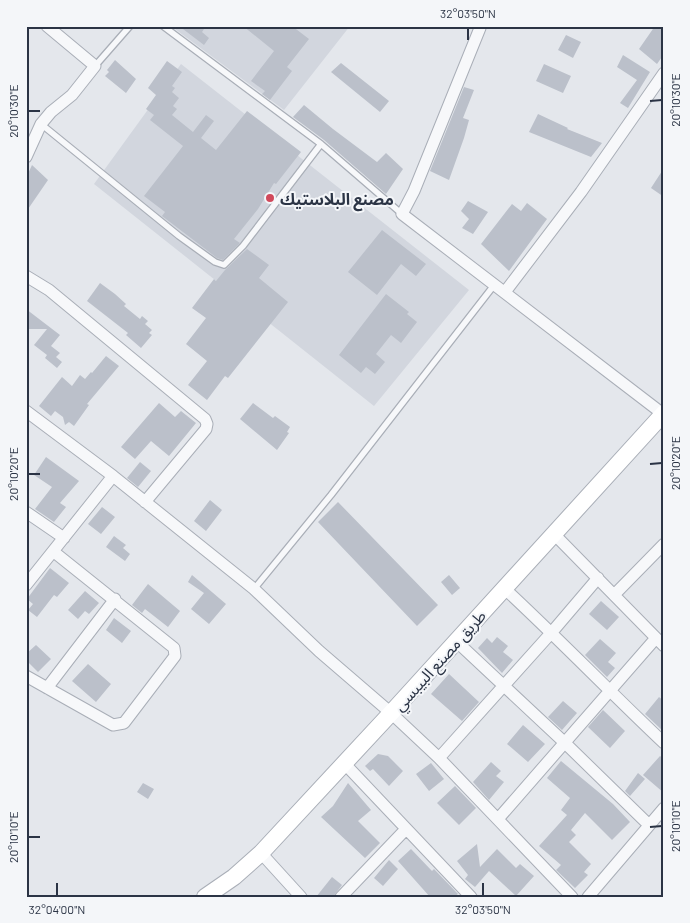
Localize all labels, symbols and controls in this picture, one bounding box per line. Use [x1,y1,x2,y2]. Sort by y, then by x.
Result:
text: 32°03'50"N [440,6,496,20]
text: 20°10'30"E [668,73,682,127]
text: 20°10'30"E [6,84,20,138]
place label: مصنع البلاستيك [280,189,394,212]
marker: مصنع البلاستيك [264,192,276,204]
text: 20°10'20"E [668,436,682,490]
text: 20°10'20"E [6,447,20,501]
street label: طريق مصنع البيبسي [389,606,492,717]
text: 20°10'10"E [668,800,682,852]
text: 20°10'10"E [6,811,20,863]
text: 32°04'00"N [29,902,85,916]
text: 32°03'50"N [455,902,511,916]

